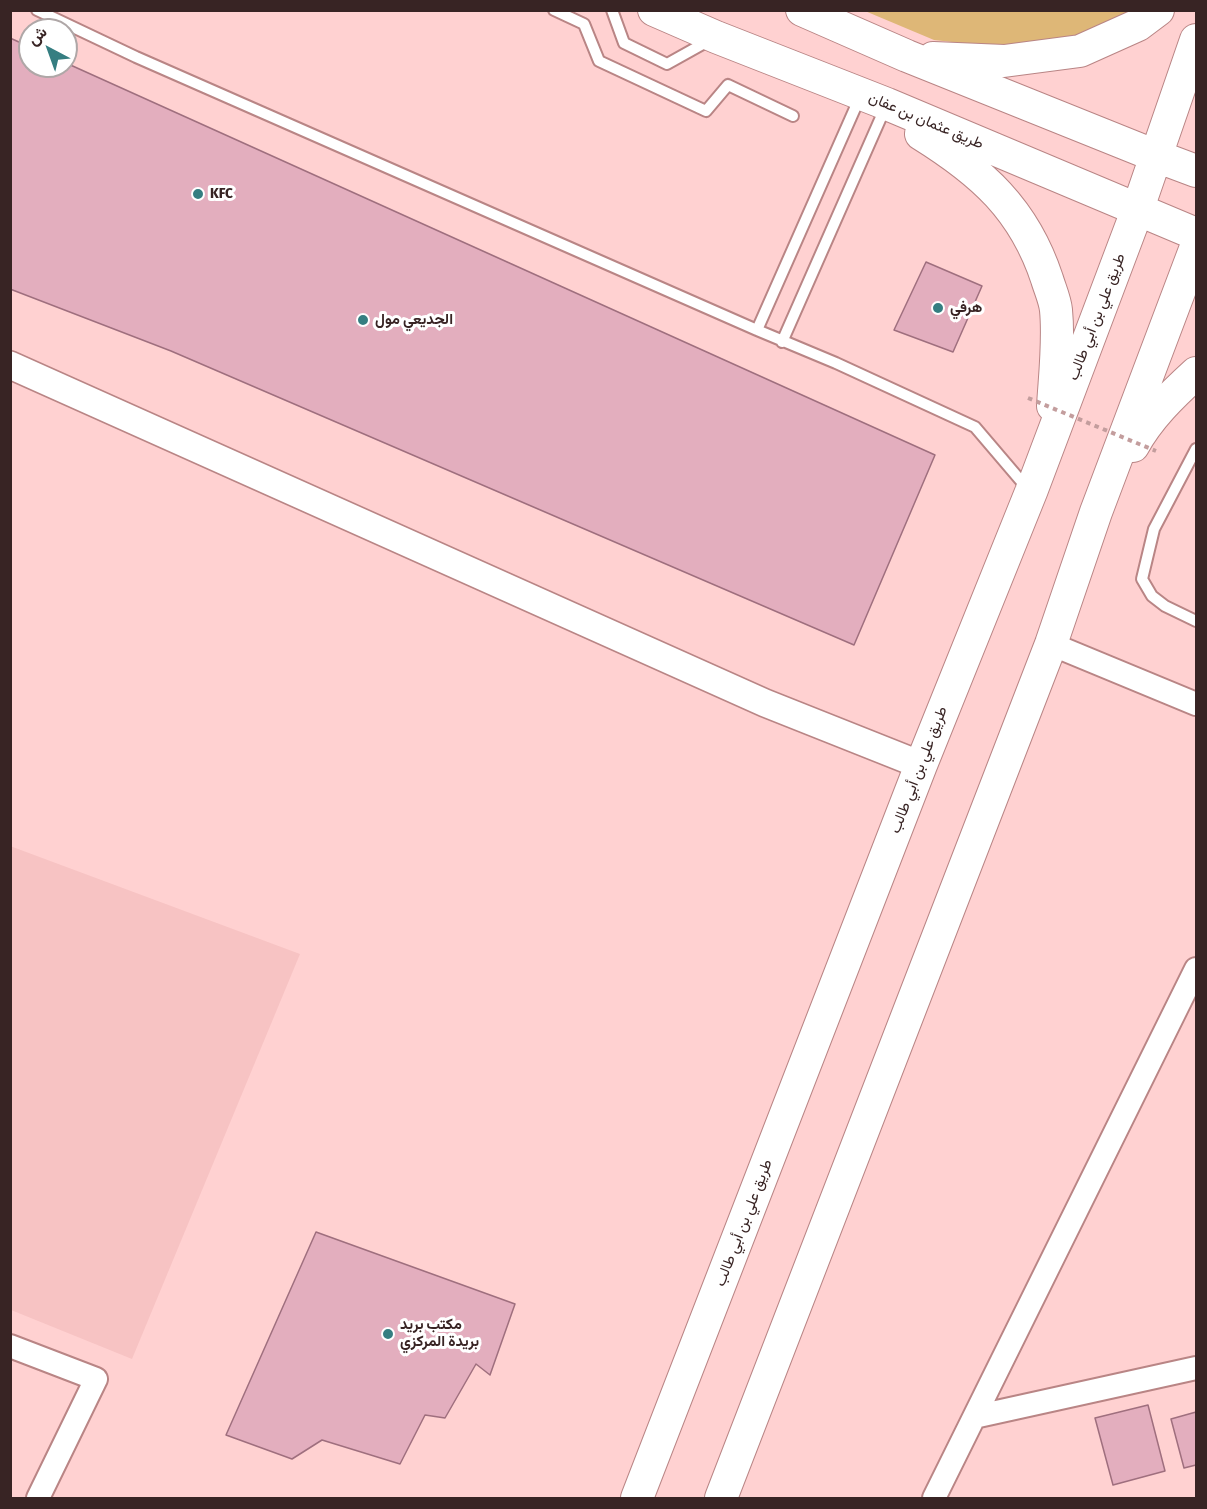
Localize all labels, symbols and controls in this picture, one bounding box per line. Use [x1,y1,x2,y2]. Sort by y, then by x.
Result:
north arrow [18,18,78,78]
text: ش [24,22,51,49]
street label: طريق عثمان بن عفان [866,89,986,153]
place label: KFC [210,185,233,203]
marker: KFC [191,187,205,201]
street label: طريق علي بن أبي طالب [1065,251,1129,383]
place label: هرفي [950,299,982,317]
marker: هرفي [931,301,945,315]
place label: الجديعي مول [375,311,453,329]
marker: الجديعي مول [356,313,370,327]
street label: طريق علي بن أبي طالب [887,704,951,836]
street label: طريق علي بن أبي طالب [712,1157,776,1289]
place label: مكتب بريد بريدة المركزي [400,1316,479,1351]
marker: مكتب بريد بريدة المركزي [381,1327,395,1341]

